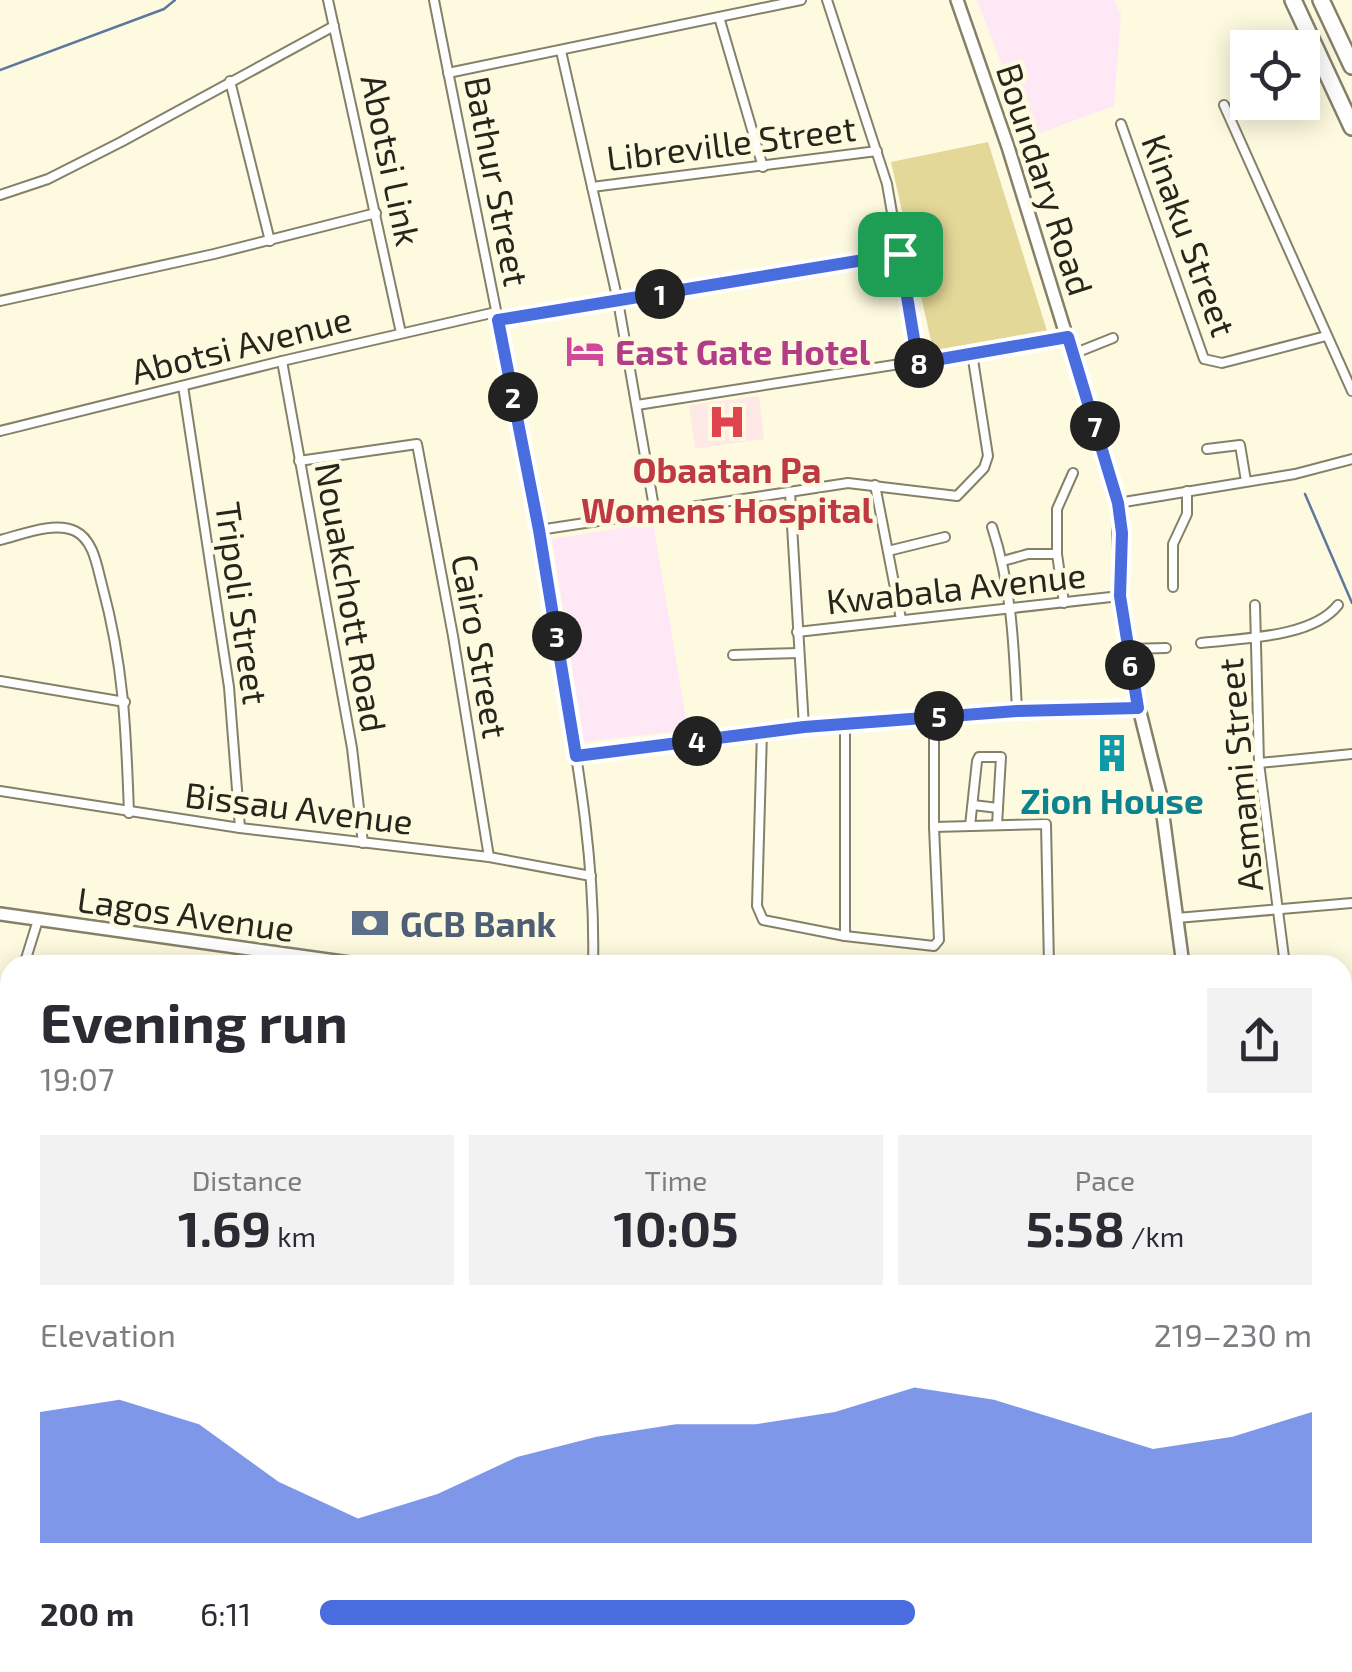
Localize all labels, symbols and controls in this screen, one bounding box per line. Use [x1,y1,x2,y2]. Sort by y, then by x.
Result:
map controls [1230,30,1320,120]
button: locate [1230,30,1320,120]
street label: Boundary Road [989,58,1103,300]
street label: Abotsi Link [353,71,431,250]
street label: Bathur Street [457,72,539,290]
street label: Libreville Street [604,106,858,178]
street label: Kinaku Street [1134,128,1246,342]
pin [858,212,943,297]
icon: arrive [873,227,928,282]
pin: 1 [635,269,685,319]
text: 1 [654,277,666,311]
street label: Abotsi Avenue [126,296,356,392]
hotel icon: East Gate Hotel [564,330,606,372]
place label: East Gate Hotel [615,330,871,372]
pin: 8 [894,338,944,388]
text: 8 [910,346,928,380]
pin: 2 [488,372,538,422]
text: 2 [505,380,521,414]
hospital icon: Obaatan Pa Womens Hospital [706,401,748,443]
pin: 7 [1070,401,1120,451]
text: 7 [1088,409,1102,443]
place label: Obaatan Pa Womens Hospital [581,448,873,530]
street label: Nouakchott Road [308,459,396,735]
street label: Tripoli Street [208,499,278,707]
street label: Cairo Street [444,551,518,741]
street label: Kwabala Avenue [824,552,1088,622]
pin: 3 [532,611,582,661]
text: 3 [549,619,565,653]
pin: 6 [1105,640,1155,690]
text: 6 [1122,648,1138,682]
street label: Asmami Street [1208,657,1270,893]
pin: 5 [914,691,964,741]
text: 5 [931,699,947,733]
pin: 4 [672,716,722,766]
text: 4 [688,724,706,758]
building icon: Zion House [1091,732,1133,774]
street label: Bissau Avenue [183,772,415,842]
place label: Zion House [1020,779,1204,821]
street label: Lagos Avenue [75,877,297,949]
bank icon: GCB Bank [349,902,391,944]
place label: GCB Bank [400,902,557,944]
text: Evening run [40,988,348,1054]
button: share [1207,988,1312,1093]
text: 19:07 [40,1059,114,1097]
text: Distance [192,1163,302,1197]
text: Time [645,1163,707,1197]
text: Pace [1075,1163,1135,1197]
text: 1.69 [178,1197,271,1257]
text: 10:05 [613,1197,739,1257]
text: 5:58 [1026,1197,1125,1257]
text: km [271,1219,316,1253]
text: /km [1125,1219,1184,1253]
text: Elevation [40,1315,176,1353]
text: 219–230 m [1154,1315,1312,1353]
text: 200 m [40,1594,134,1632]
text: 6:11 [200,1594,251,1632]

